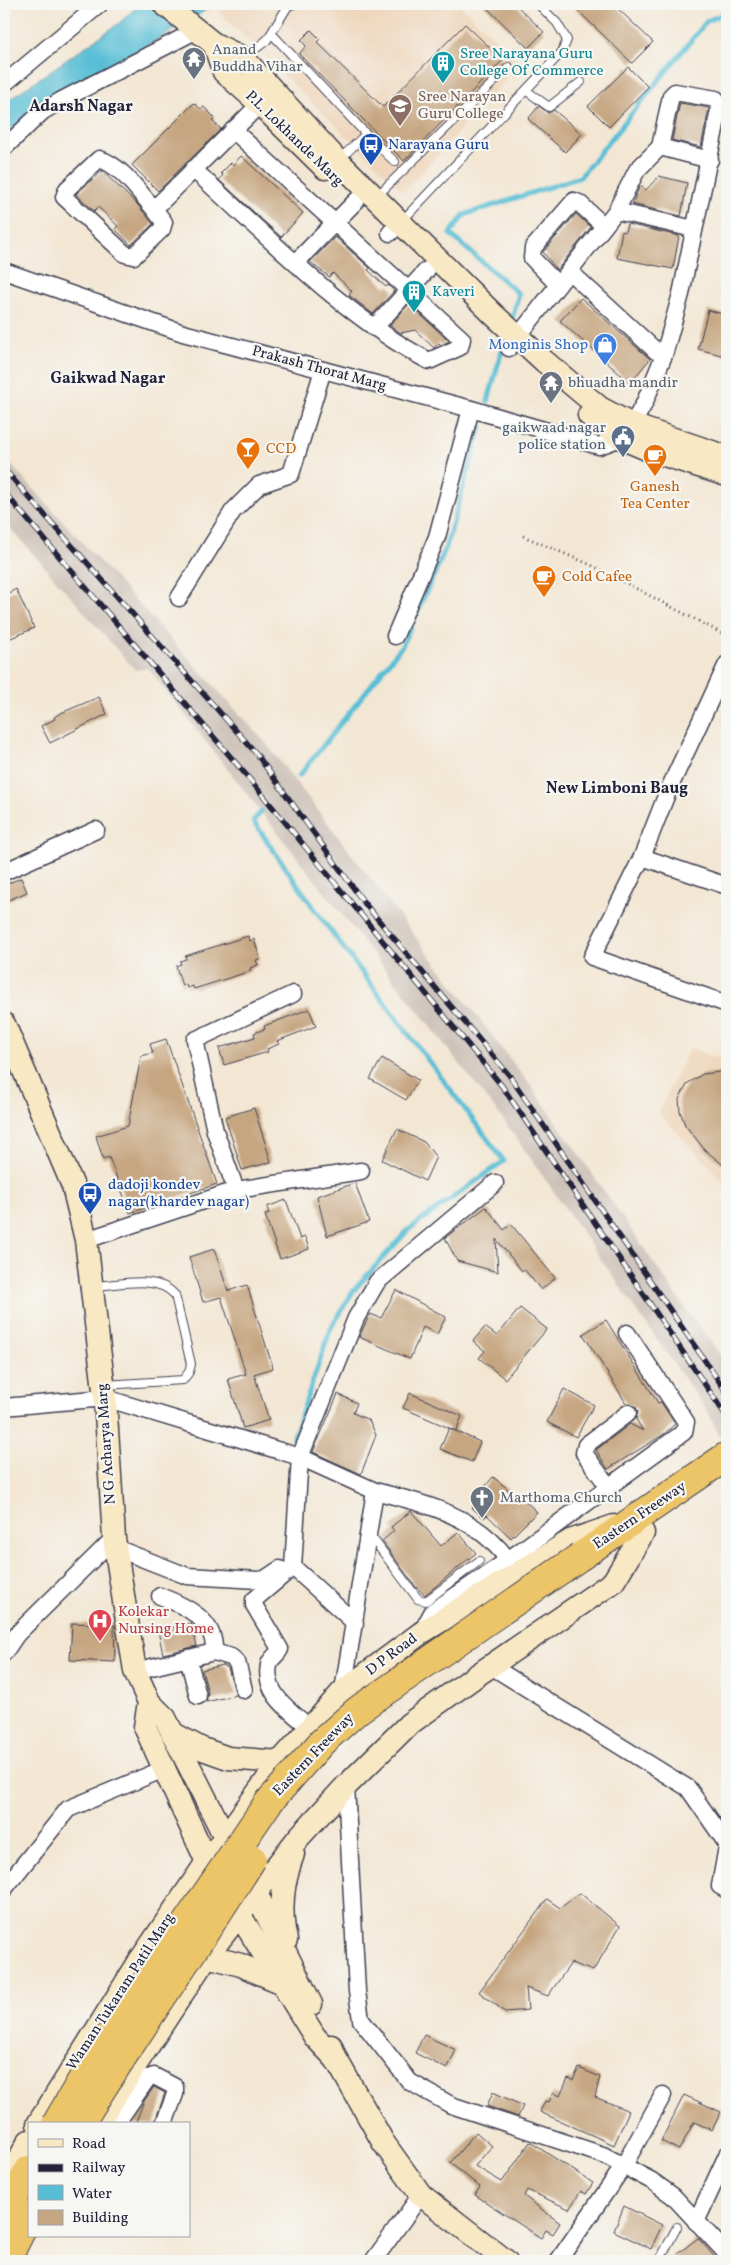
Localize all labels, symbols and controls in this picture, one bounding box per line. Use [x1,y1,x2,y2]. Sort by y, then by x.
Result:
place label: Anand Buddha Vihar [212,40,302,78]
place label: Sree Narayana Guru College Of Commerce [460,44,604,82]
temple icon: Anand Buddha Vihar [181,46,207,80]
building icon: Sree Narayana Guru College Of Commerce [430,50,456,84]
street label: P.L. Lokhande Marg [240,86,348,192]
place label: Sree Narayan Guru College [418,87,506,125]
school or university icon: Sree Narayan Guru College [387,93,413,127]
district label: Adarsh Nagar [29,96,133,118]
bus stop icon: Narayana Guru [358,132,384,166]
place label: Narayana Guru [388,135,489,156]
building icon: Kaveri [401,279,427,313]
place label: Kaveri [432,282,475,303]
shop icon: Monginis Shop [592,332,618,366]
place label: Monginis Shop [489,335,588,356]
street label: Prakash Thorat Marg [249,341,389,397]
district label: Gaikwad Nagar [51,368,166,390]
temple icon: bhuadha mandir [538,370,564,404]
place label: bhuadha mandir [568,373,678,394]
place label: gaikwaad nagar police station [502,418,606,456]
public building icon: gaikwaad nagar police station [610,424,636,458]
bar icon: CCD [235,436,261,470]
place label: CCD [266,439,296,460]
cafe icon: Ganesh Tea Center [642,443,668,477]
place label: Ganesh Tea Center [620,477,690,515]
cafe icon: Cold Cafee [531,564,557,598]
place label: Cold Cafee [562,567,632,588]
district label: New Limboni Baug [546,778,688,800]
place label: dadoji kondev nagar(khardev nagar) [108,1175,249,1213]
bus stop icon: dadoji kondev nagar(khardev nagar) [77,1181,103,1215]
street label: N G Acharya Marg [92,1382,122,1505]
street label: Eastern Freeway [589,1477,691,1555]
church icon: Marthoma Church [469,1485,495,1519]
place label: Marthoma Church [500,1488,622,1509]
place label: Kolekar Nursing Home [118,1602,214,1640]
hospital icon: Kolekar Nursing Home [87,1608,113,1642]
street label: D P Road [362,1629,422,1681]
street label: Eastern Freeway [269,1709,359,1801]
street label: Waman Tukaram Patil Marg [62,1909,180,2075]
legend [28,2122,190,2238]
text: Road [72,2134,106,2155]
text: Railway [72,2158,125,2179]
text: Water [72,2184,112,2205]
text: Building [72,2208,129,2229]

